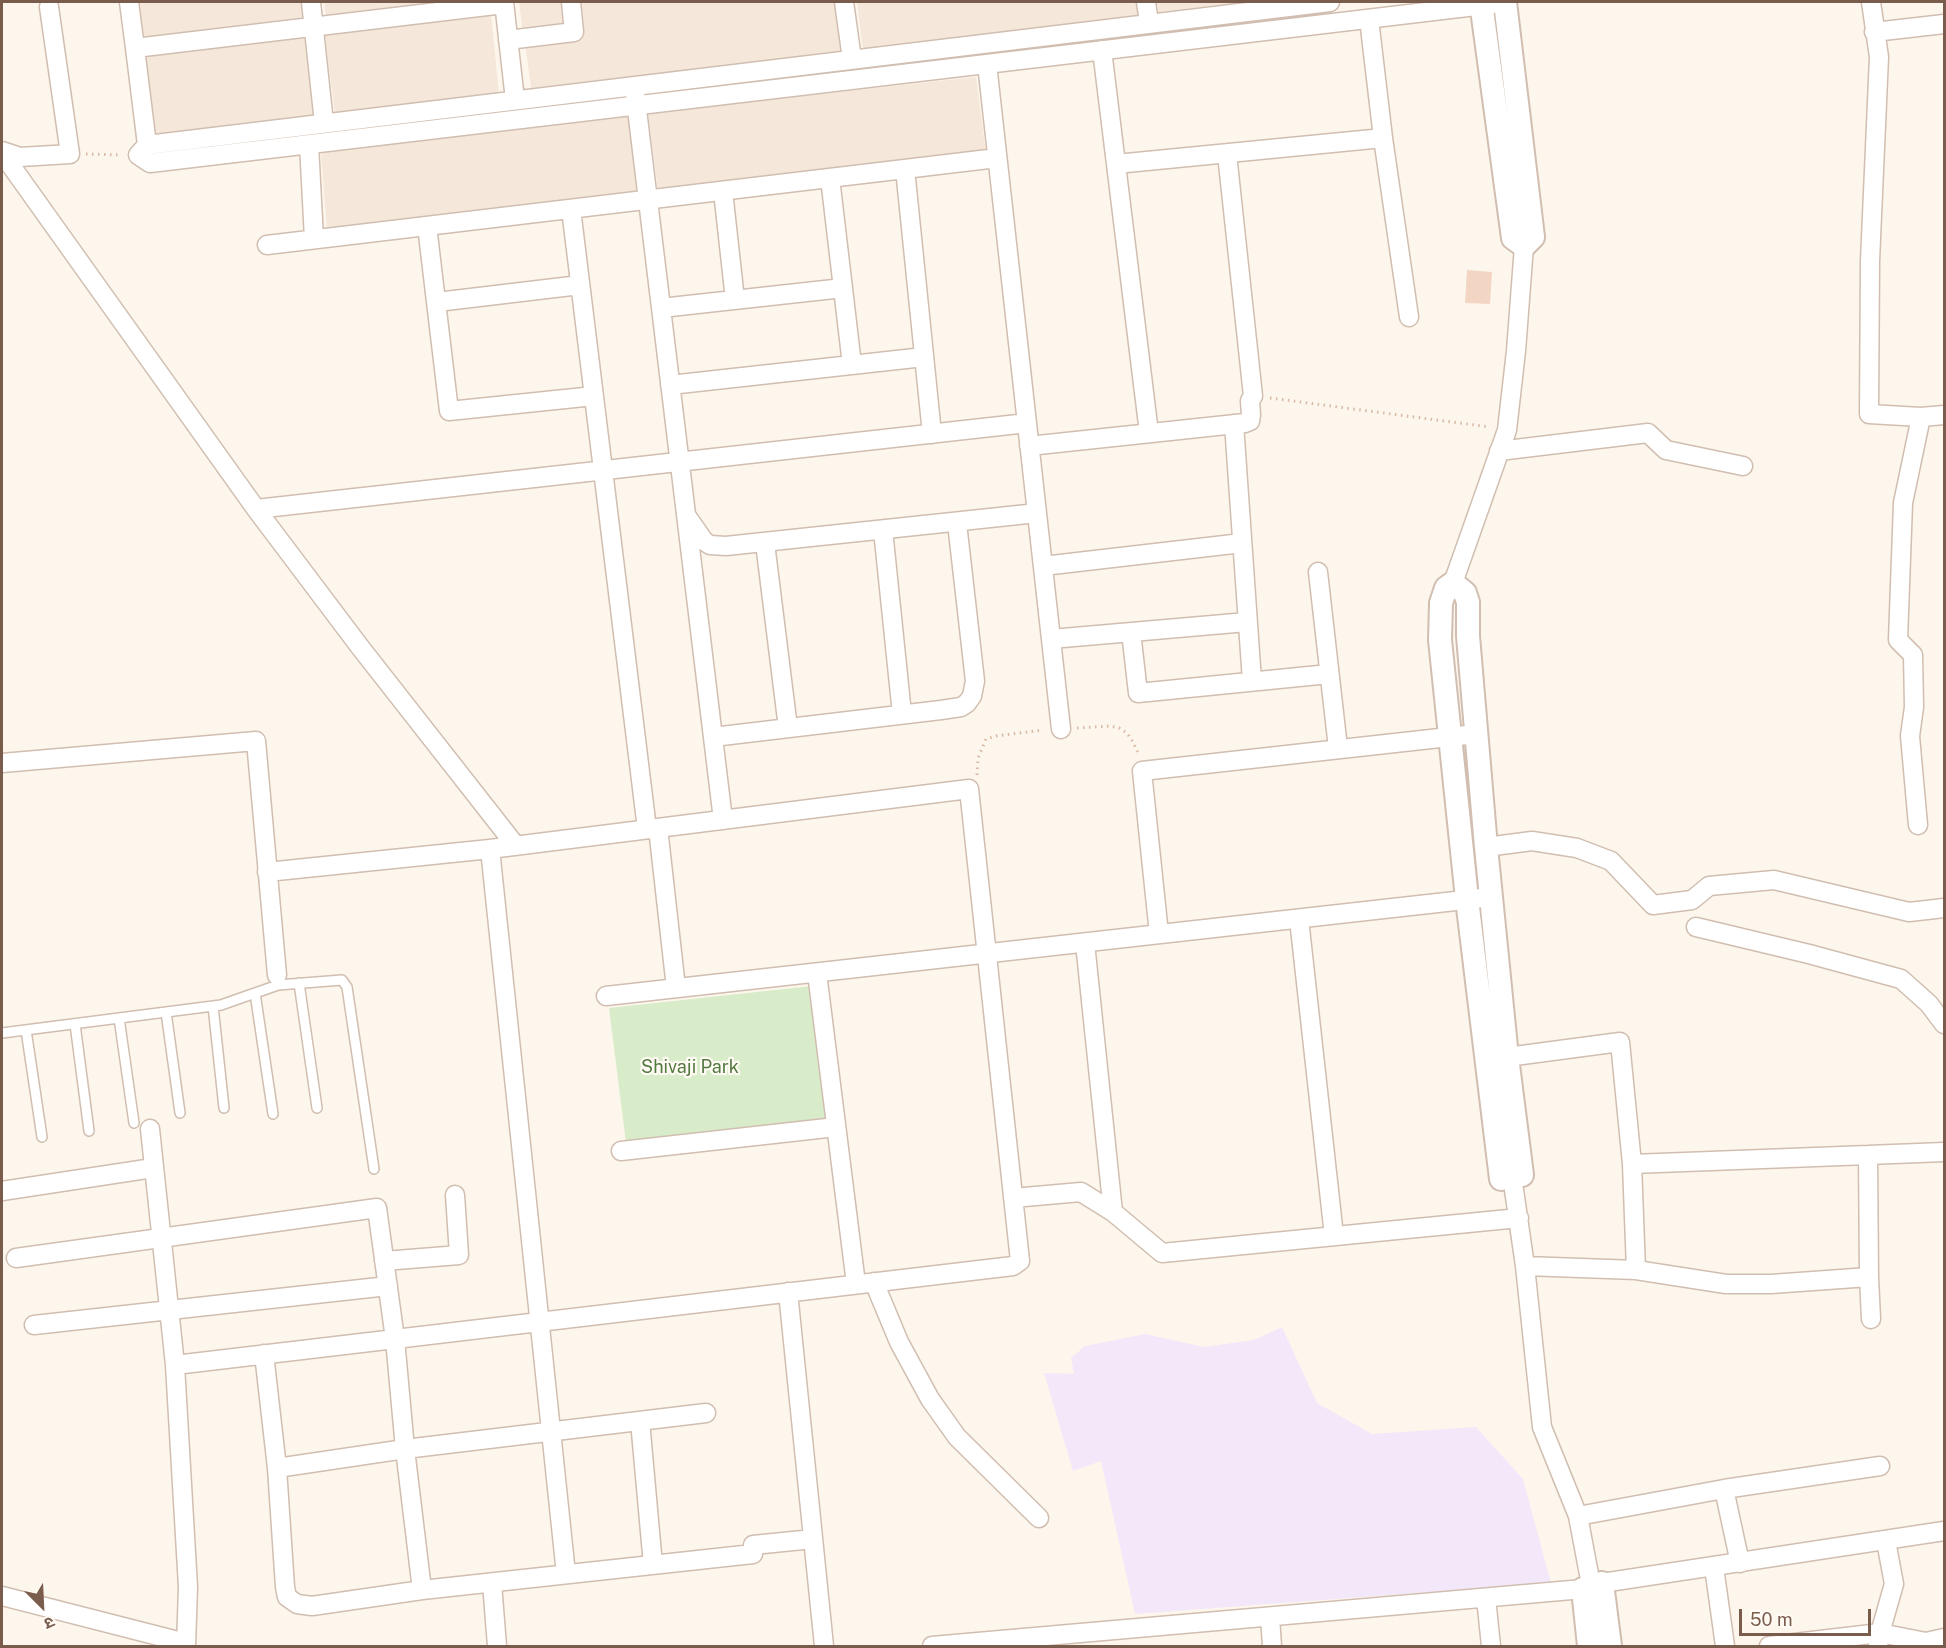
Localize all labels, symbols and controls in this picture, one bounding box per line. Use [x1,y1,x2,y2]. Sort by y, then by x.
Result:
park label: Shivaji Park [641,1056,739,1078]
north arrow [12,1576,72,1636]
scale bar [1742,1597,1874,1635]
text: 50 m [1750,1609,1793,1630]
text: उ [41,1612,58,1633]

